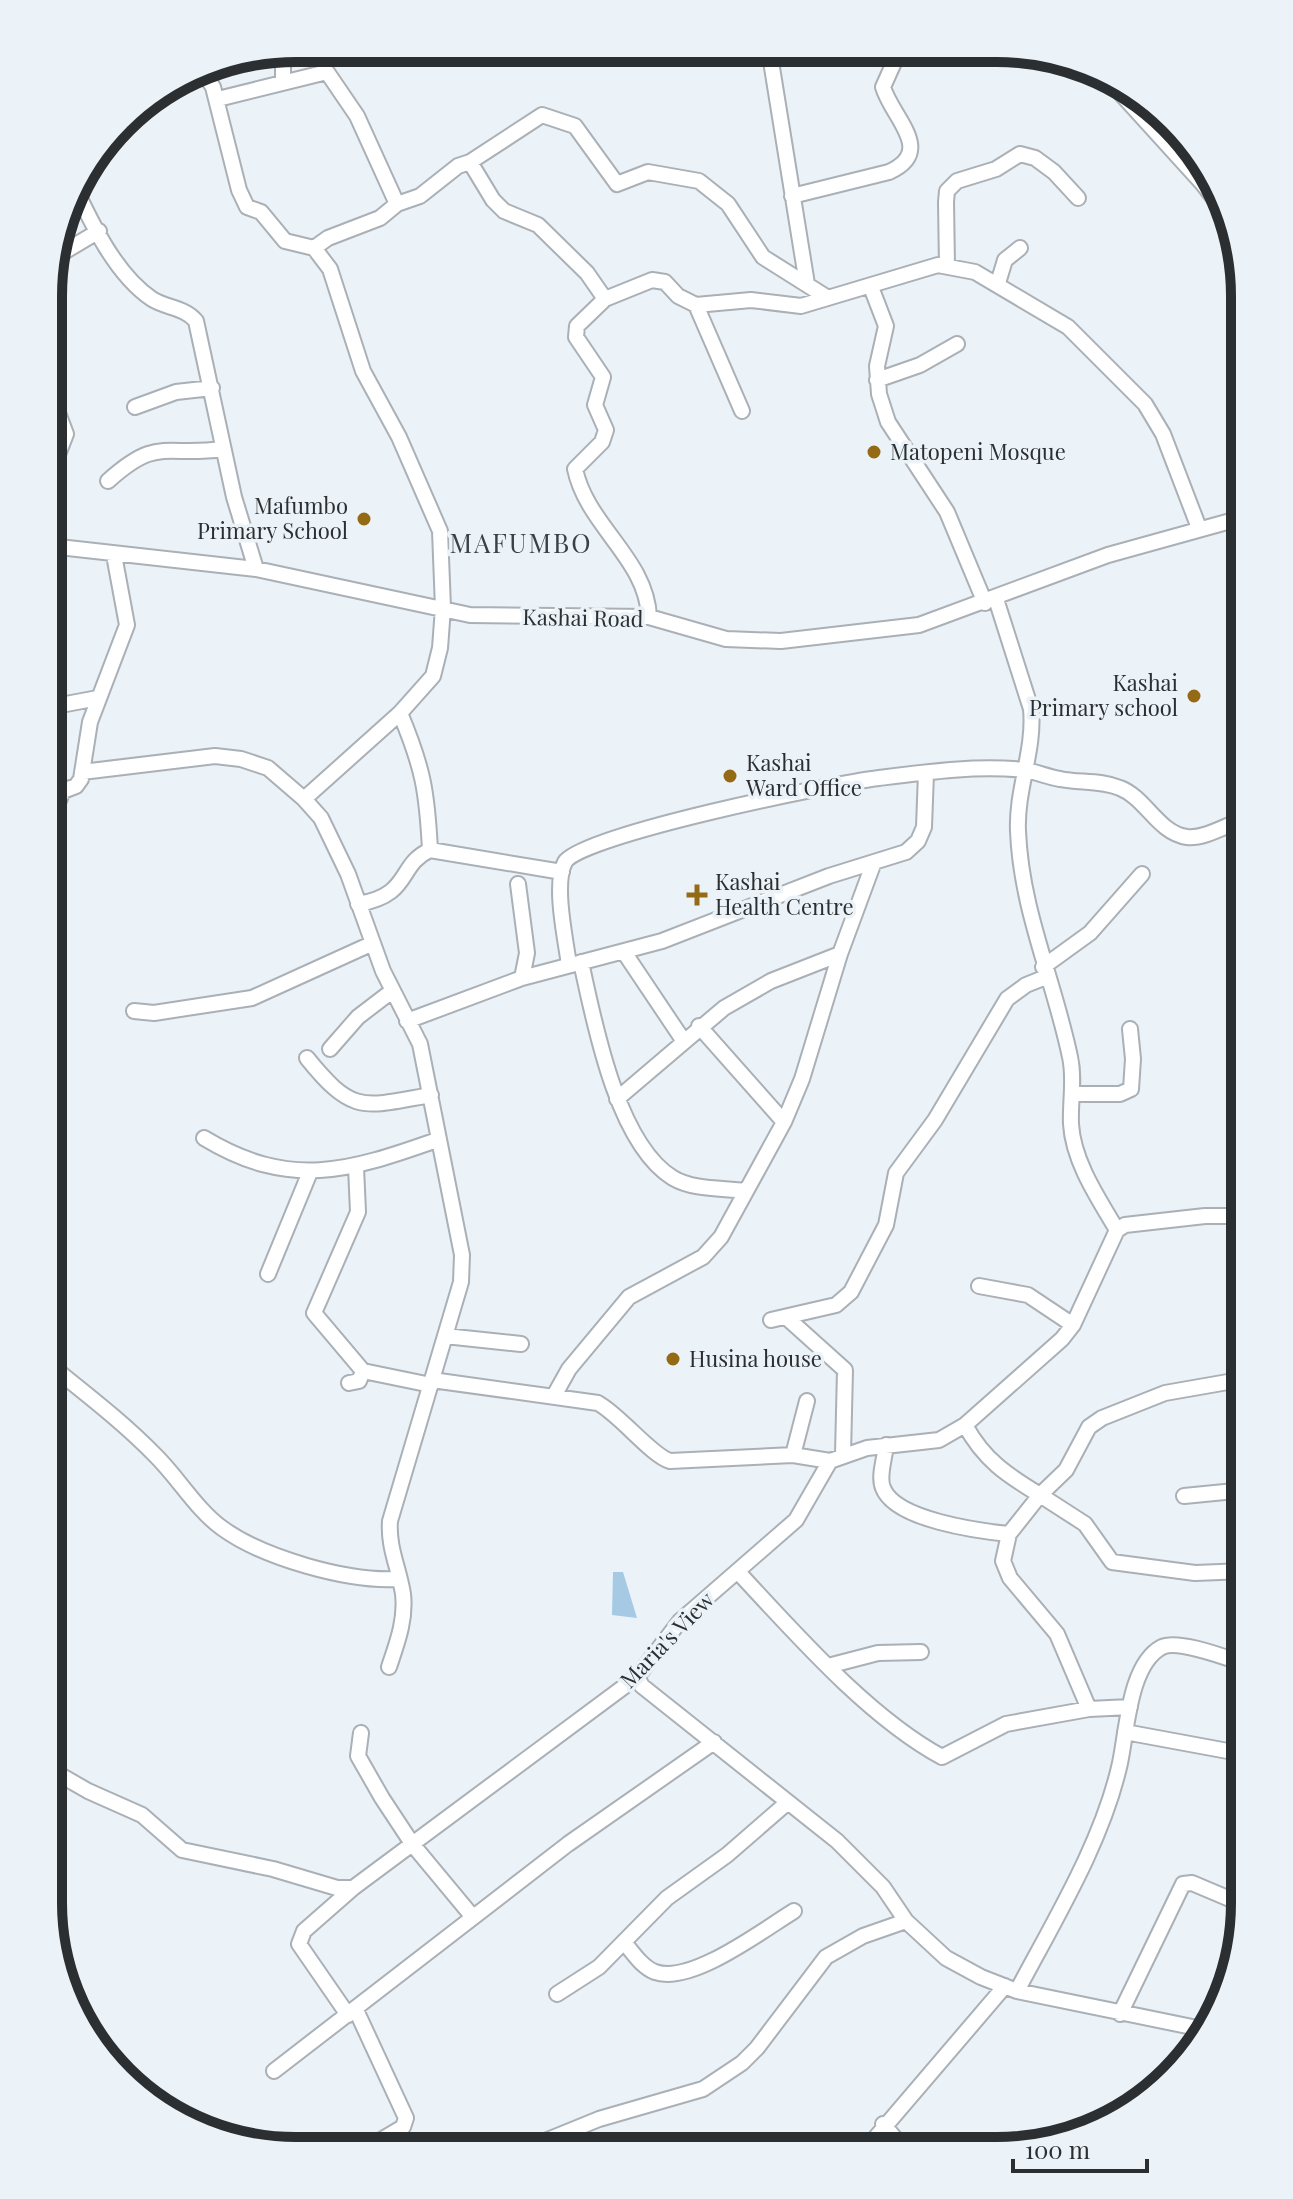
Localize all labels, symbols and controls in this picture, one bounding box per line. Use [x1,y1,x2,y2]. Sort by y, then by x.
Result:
place label: Matopeni Mosque [890,436,1066,466]
marker: Matopeni Mosque [865,443,883,461]
place label: Mafumbo Primary School [197,490,348,545]
marker: Mafumbo Primary School [355,510,373,528]
district label: MAFUMBO [449,525,593,560]
street label: Kashai Road [522,601,644,633]
place label: Kashai Primary school [1029,667,1178,722]
marker: Kashai Primary school [1185,687,1203,705]
place label: Kashai Ward Office [745,747,862,802]
marker: Kashai Ward Office [721,767,739,785]
place label: Kashai Health Centre [715,866,854,921]
marker: Kashai Health Centre [686,884,708,906]
place label: Husina house [689,1343,822,1373]
marker: Husina house [664,1350,682,1368]
street label: Maria's View [613,1585,720,1694]
scale bar [1013,2123,1147,2173]
text: 100 m [1025,2133,1090,2165]

